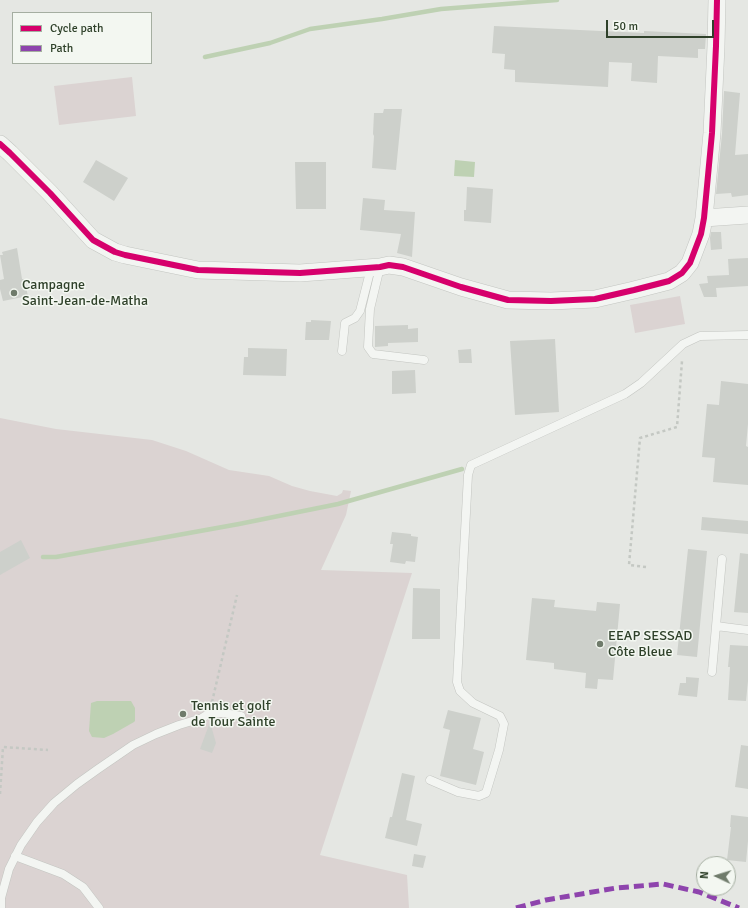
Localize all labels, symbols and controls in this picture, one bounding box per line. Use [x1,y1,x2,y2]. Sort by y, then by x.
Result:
legend [12,12,152,64]
scale bar [608,12,716,38]
text: 50 m [613,19,638,34]
text: Cycle path [50,21,103,36]
text: Path [50,41,73,56]
place label: Campagne Saint-Jean-de-Matha [22,277,148,310]
marker: Campagne Saint-Jean-de-Matha [9,288,19,298]
place label: EEAP SESSAD Côte Bleue [608,628,692,660]
marker: EEAP SESSAD Côte Bleue [595,639,605,649]
place label: Tennis et golf de Tour Sainte [191,698,276,730]
marker: Tennis et golf de Tour Sainte [178,709,188,719]
north arrow [696,856,736,896]
text: N [698,871,711,879]

